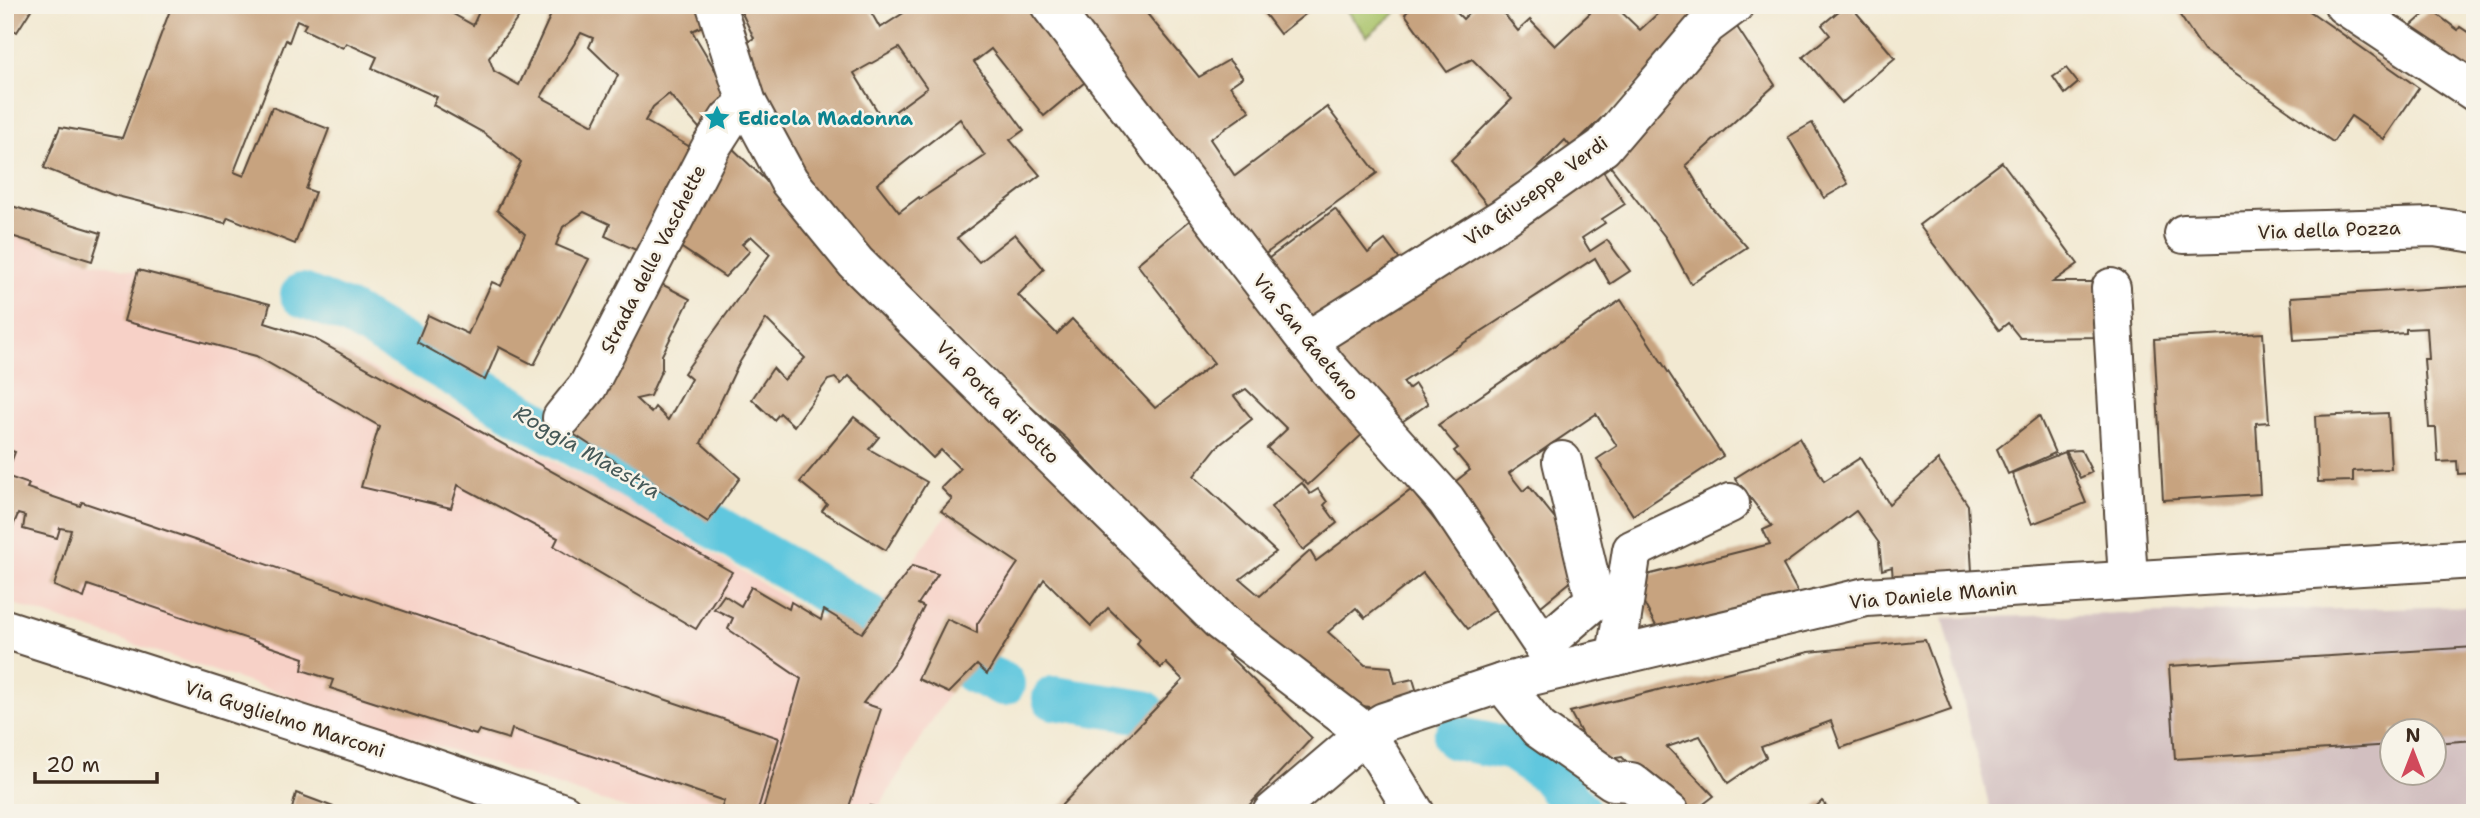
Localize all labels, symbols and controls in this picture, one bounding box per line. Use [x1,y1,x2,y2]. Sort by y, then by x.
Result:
place icon: Edicola Madonna [702,103,732,133]
place label: Edicola Madonna [738,106,913,131]
street label: Via Giuseppe Verdi [1459,130,1613,252]
street label: Strada delle Vaschette [594,160,712,358]
street label: Via della Pozza [2257,215,2401,245]
street label: Via San Gaetano [1247,269,1365,405]
street label: Via Porta di Sotto [931,335,1065,469]
water label: Roggia Maestra [509,399,665,505]
street label: Via Daniele Manin [1848,575,2018,615]
street label: Via Guglielmo Marconi [182,675,388,763]
north arrow [2378,716,2448,786]
text: N [2405,723,2421,748]
scale bar [35,741,158,785]
text: 20 m [46,751,100,779]

